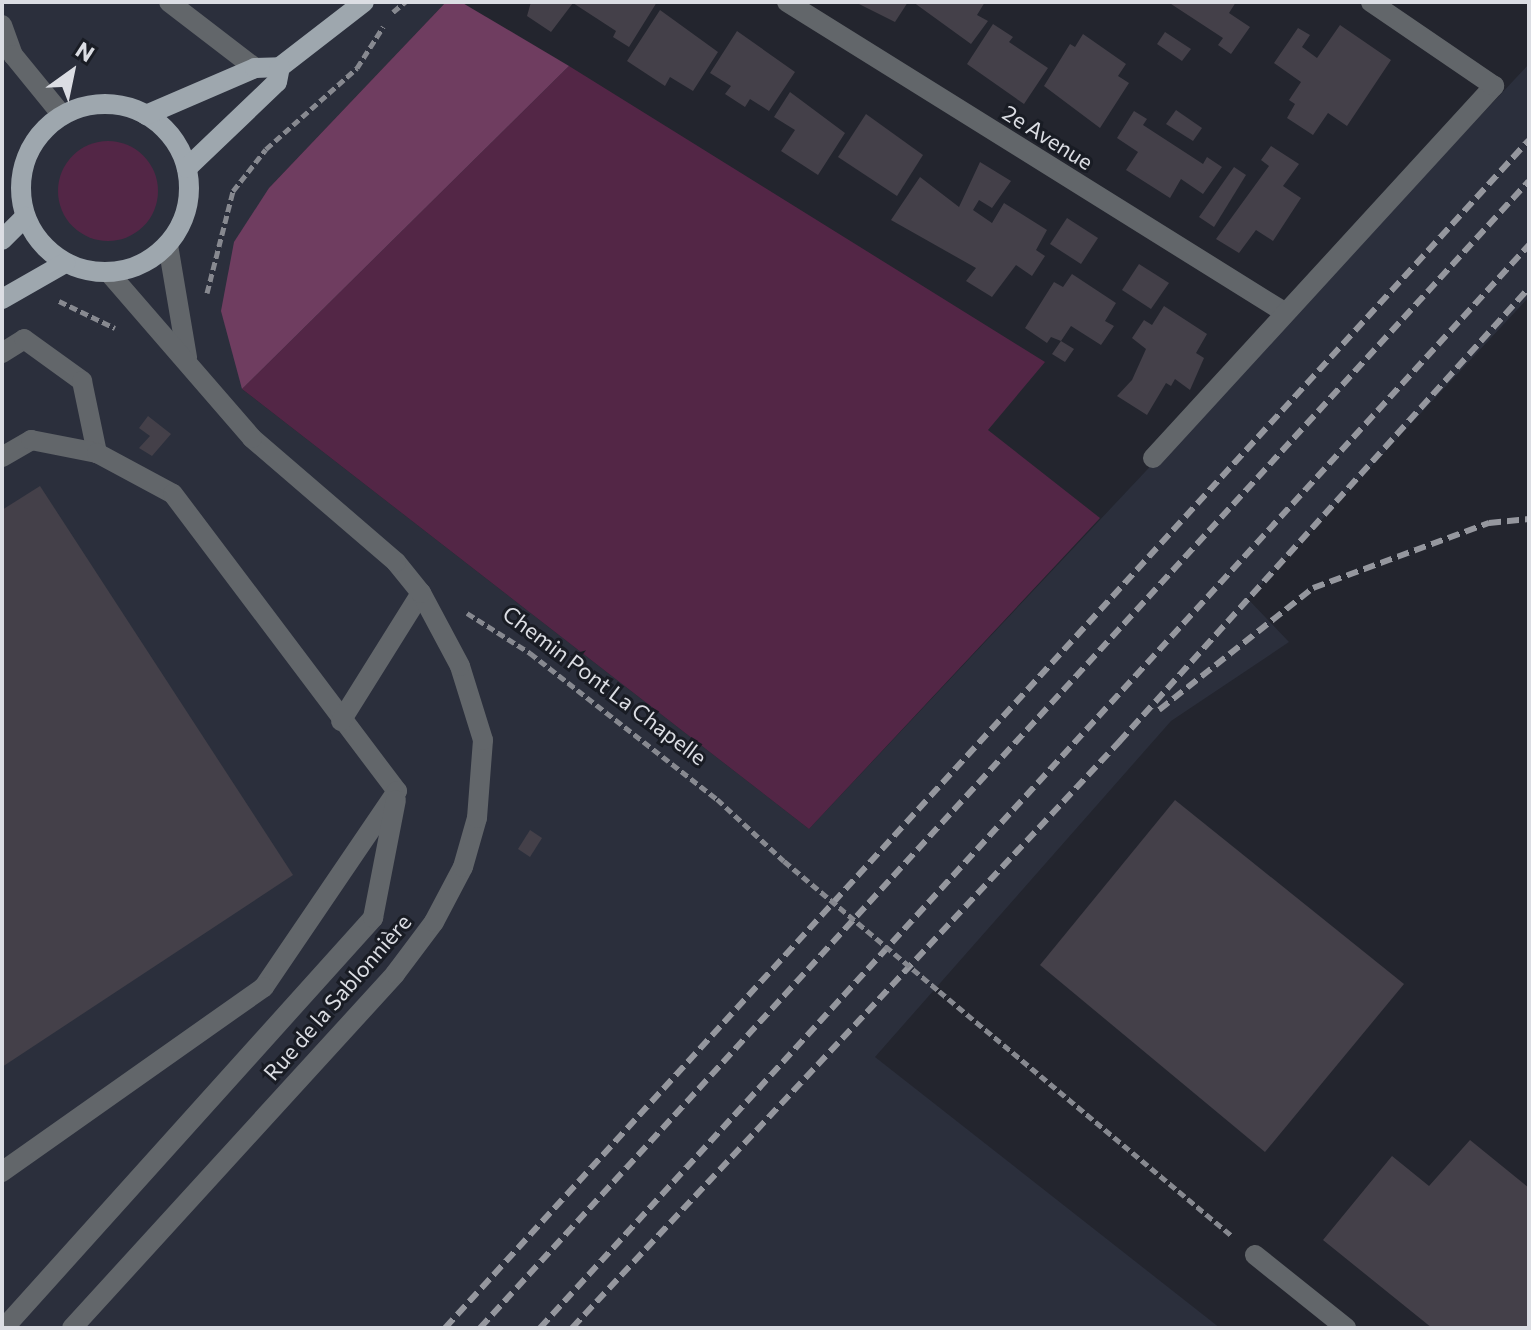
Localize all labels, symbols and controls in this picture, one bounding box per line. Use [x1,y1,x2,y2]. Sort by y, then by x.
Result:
north arrow [32,32,112,112]
text: N [71,36,100,67]
street label: 2e Avenue [998,99,1098,175]
street label: Chemin Pont La Chapelle [498,600,712,770]
street label: Rue de la Sablonnière [258,909,416,1085]

